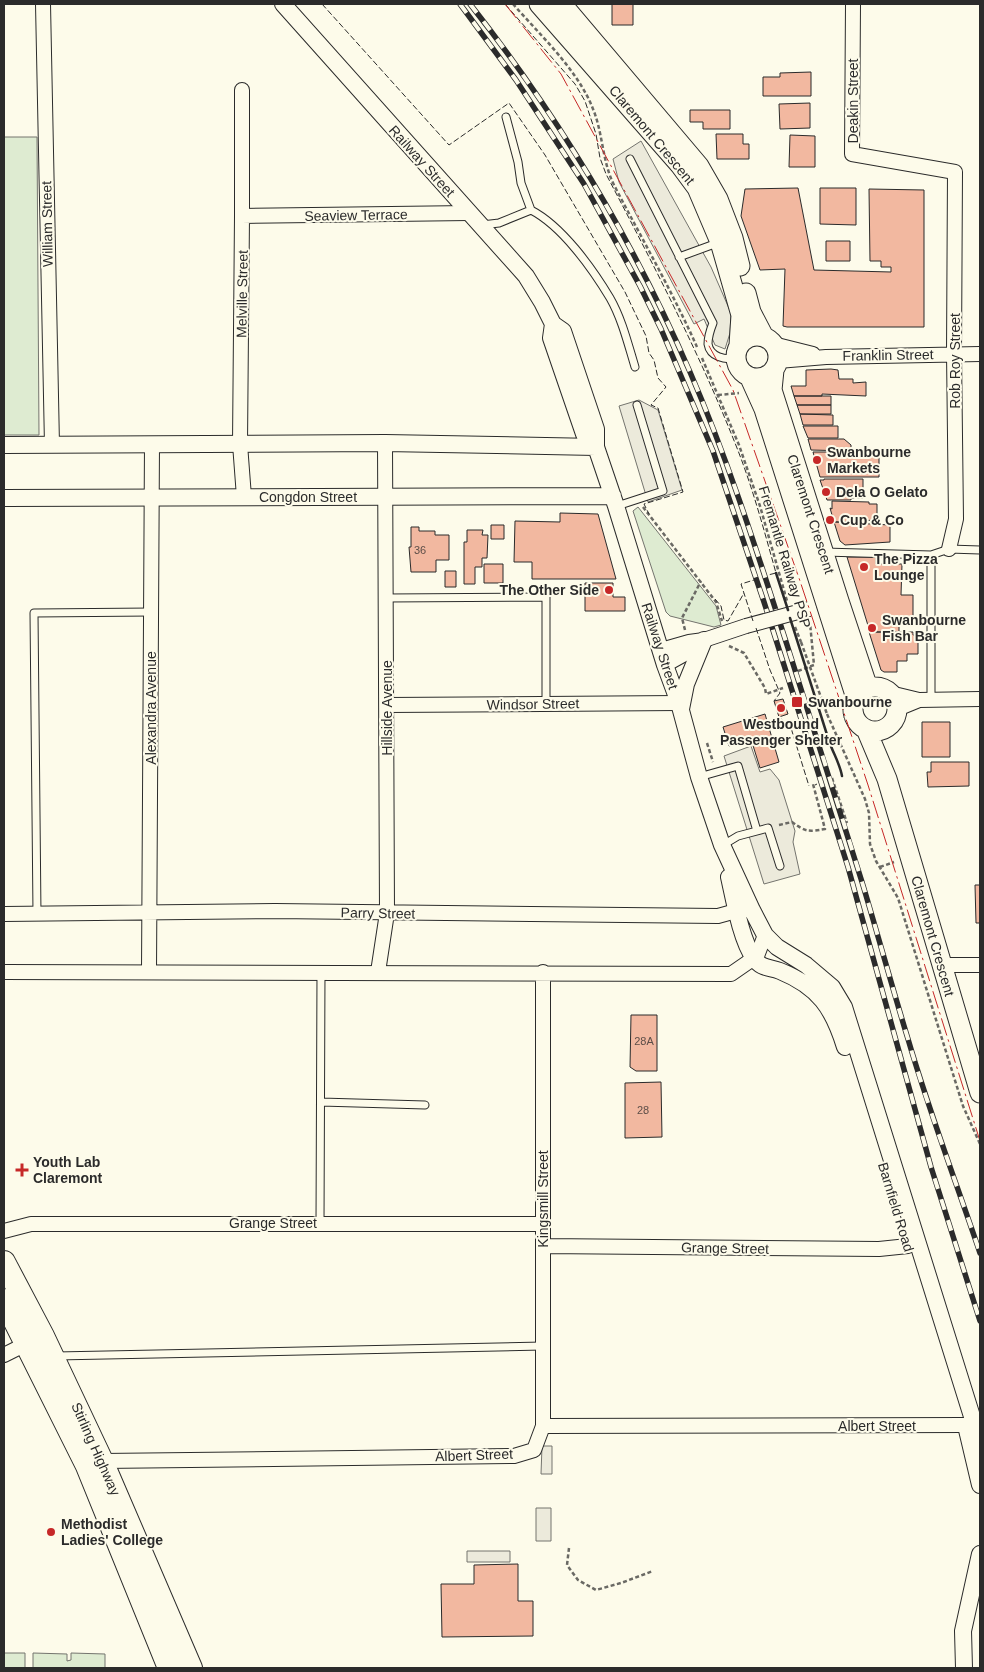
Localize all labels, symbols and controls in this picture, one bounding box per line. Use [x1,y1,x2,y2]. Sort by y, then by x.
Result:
street label: Deakin Street [845,58,861,143]
street label: Claremont Crescent [606,82,698,188]
street label: Railway Street [386,122,458,200]
street label: William Street [38,181,56,267]
street label: Seaview Terrace [304,206,408,224]
street label: Melville Street [233,250,251,338]
street label: Rob Roy Street [947,313,963,409]
street label: Franklin Street [842,346,934,364]
place label: Swanbourne Markets [827,444,911,476]
street label: Claremont Crescent [784,452,838,576]
marker: Swanbourne Markets [811,454,823,466]
street label: Fremantle Railway PSP [756,484,814,630]
place label: Dela O Gelato [836,484,928,500]
marker: Dela O Gelato [820,486,832,498]
street label: Congdon Street [259,489,357,505]
place label: Cup & Co [840,512,904,528]
marker: Cup & Co [824,514,836,526]
house number: 36 [414,544,426,556]
place label: The Pizza Lounge [874,551,938,583]
marker: The Pizza Lounge [858,561,870,573]
place label: The Other Side [499,582,599,598]
marker: The Other Side [603,584,615,596]
street label: Railway Street [638,601,682,691]
place label: Swanbourne Fish Bar [882,612,966,644]
marker: Swanbourne Fish Bar [866,622,878,634]
street label: Alexandra Avenue [143,651,159,765]
street label: Hillside Avenue [379,660,395,756]
place label: Swanbourne [808,694,892,710]
street label: Windsor Street [487,695,580,713]
marker: Swanbourne [790,695,804,709]
marker: Westbound Passenger Shelter [775,702,787,714]
place label: Westbound Passenger Shelter [720,716,843,748]
street label: Claremont Crescent [908,874,958,998]
street label: Parry Street [341,904,416,922]
house number: 28A [634,1035,654,1047]
house number: 28 [637,1104,649,1116]
street label: Kingsmill Street [535,1150,551,1248]
place label: Youth Lab Claremont [33,1154,103,1186]
street label: Barnfield Road [875,1160,917,1254]
marker: Youth Lab Claremont [15,1163,29,1177]
street label: Grange Street [229,1215,317,1231]
street label: Grange Street [681,1239,769,1257]
street label: Stirling Highway [68,1400,124,1498]
street label: Albert Street [838,1418,916,1434]
street label: Albert Street [435,1446,513,1464]
place label: Methodist Ladies' College [61,1516,163,1548]
marker: Methodist Ladies' College [45,1526,57,1538]

